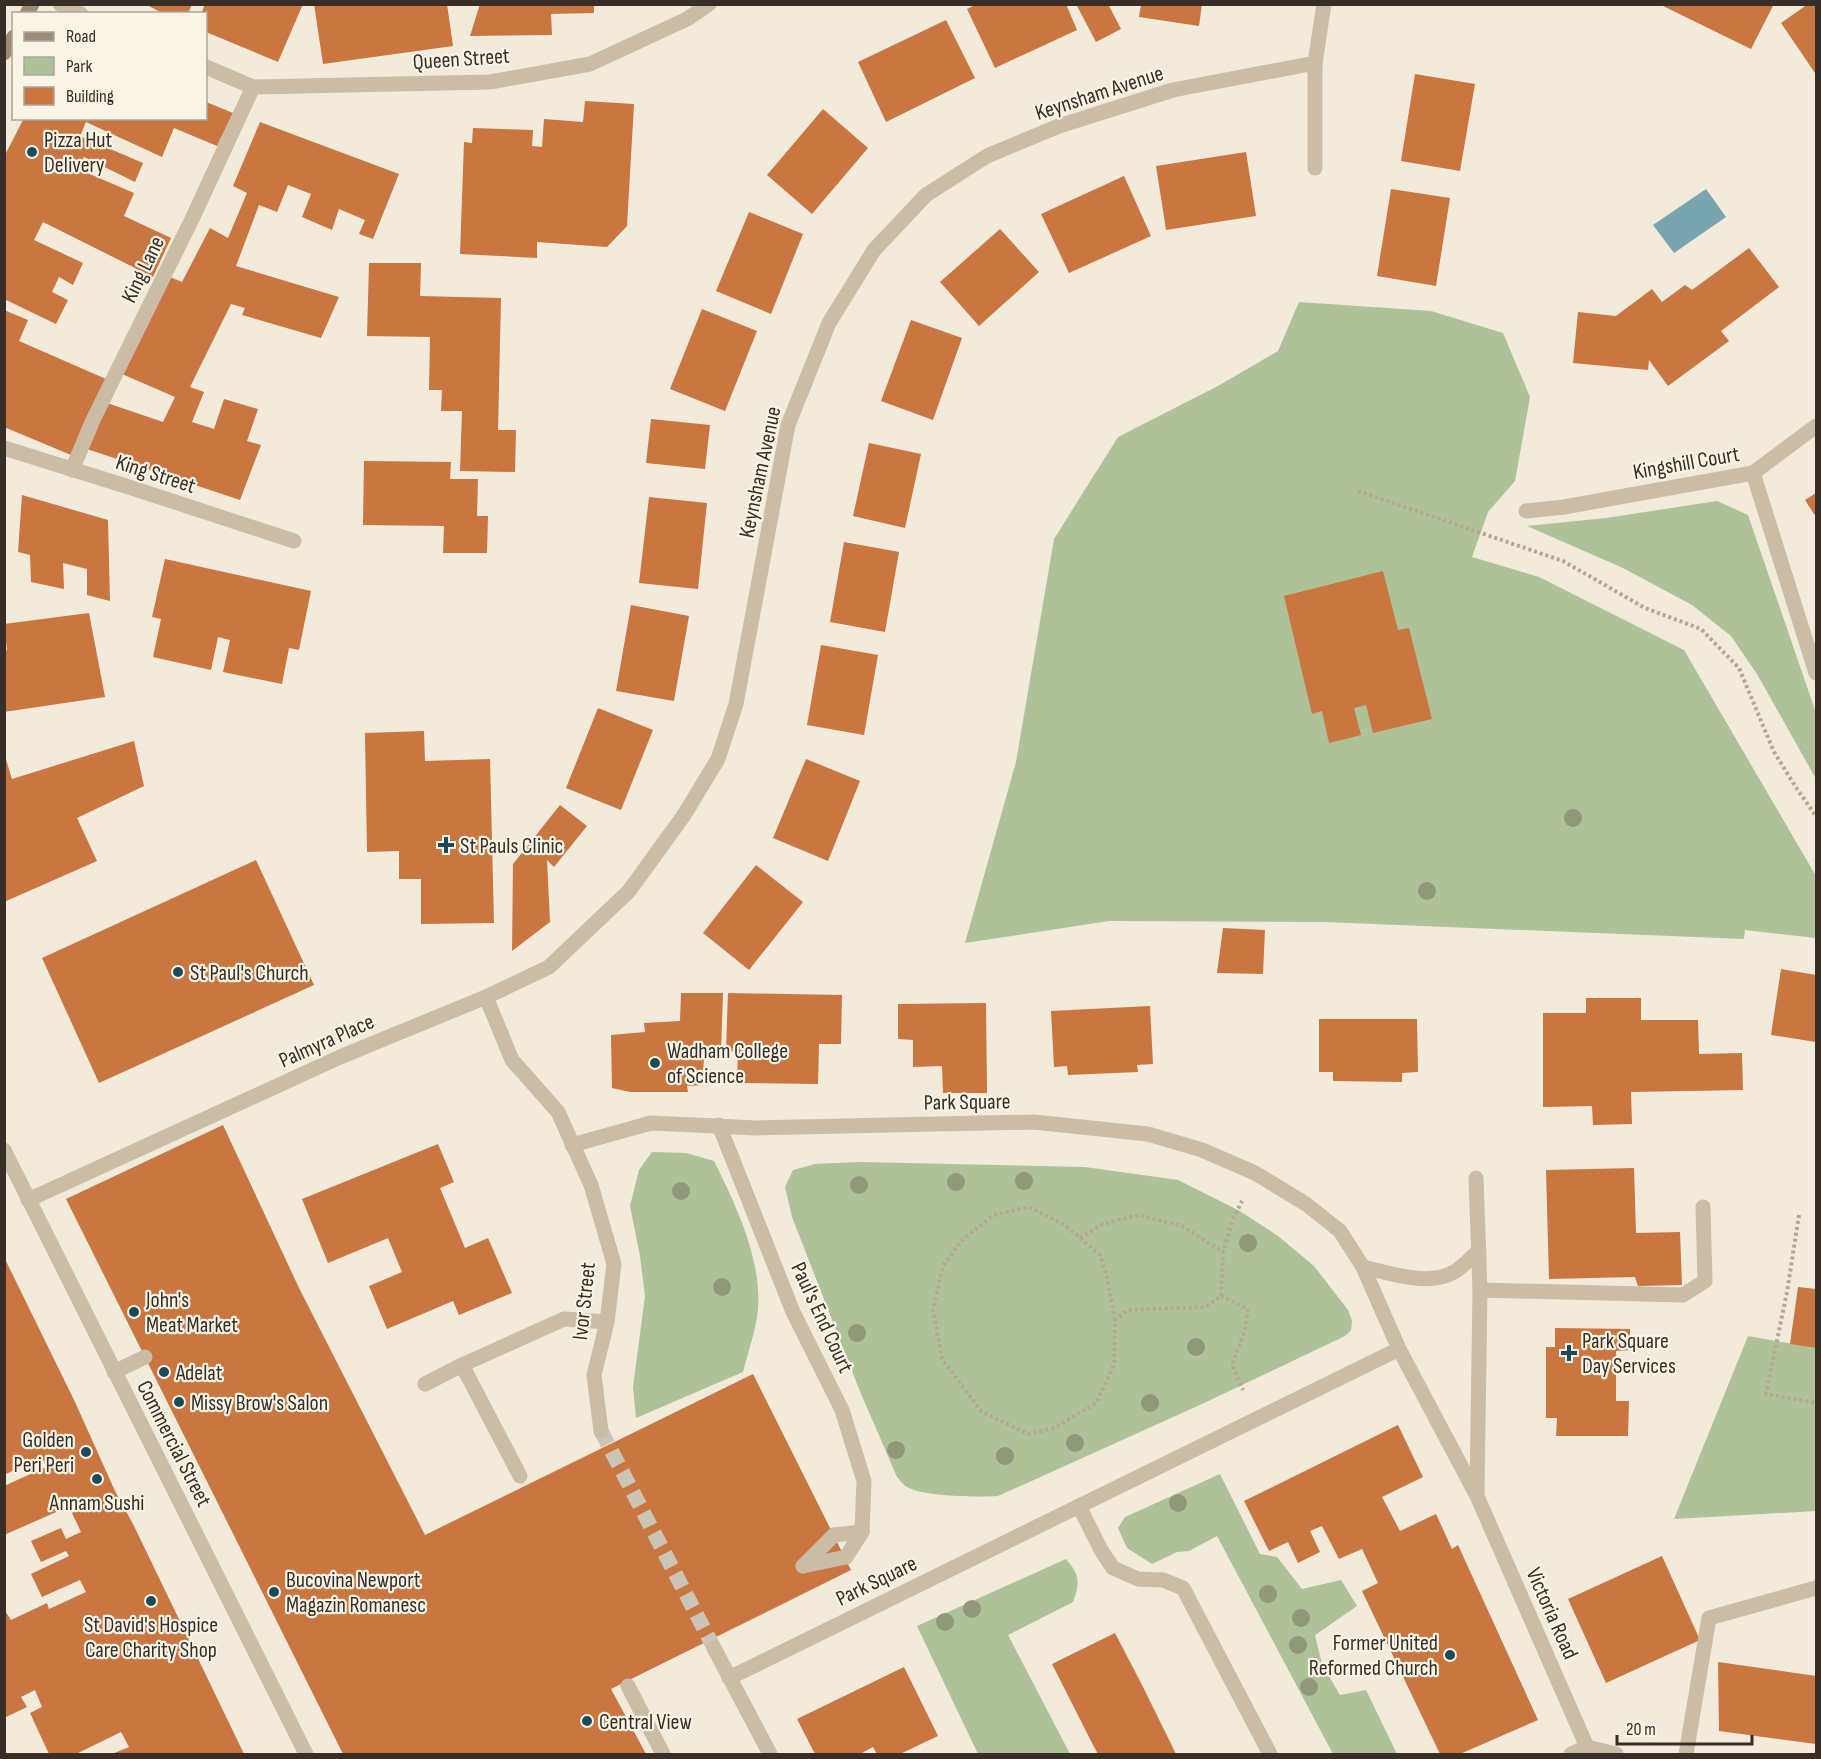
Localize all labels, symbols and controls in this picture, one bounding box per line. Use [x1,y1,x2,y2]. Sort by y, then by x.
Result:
legend [12,12,207,120]
text: Road [66,26,96,47]
street label: Queen Street [412,43,511,76]
text: Park [66,56,92,77]
street label: Keynsham Avenue [1032,60,1167,127]
text: Building [66,86,114,107]
place label: Pizza Hut Delivery [44,127,113,179]
marker: Pizza Hut Delivery [25,145,39,159]
street label: King Lane [116,232,171,307]
street label: Keynsham Avenue [733,404,788,540]
street label: Kingshill Court [1631,441,1742,486]
street label: King Street [112,449,199,500]
place label: St Pauls Clinic [460,833,563,860]
marker: St Pauls Clinic [437,836,455,854]
place label: St Paul's Church [190,960,309,987]
marker: St Paul's Church [171,965,185,979]
street label: Palmyra Place [275,1008,378,1074]
place label: Wadham College of Science [667,1038,788,1090]
marker: Wadham College of Science [648,1056,662,1070]
street label: Park Square [923,1088,1011,1117]
street label: Paul's End Court [784,1258,859,1377]
street label: Ivor Street [567,1261,602,1341]
place label: John's Meat Market [145,1287,238,1339]
marker: John's Meat Market [127,1305,141,1319]
place label: Park Square Day Services [1582,1328,1676,1380]
marker: Park Square Day Services [1560,1344,1578,1362]
place label: Adelat [175,1360,223,1387]
marker: Adelat [157,1365,171,1379]
street label: Commercial Street [130,1376,217,1512]
place label: Missy Brow's Salon [191,1390,328,1417]
marker: Missy Brow's Salon [172,1395,186,1409]
place label: Golden Peri Peri [13,1427,74,1479]
marker: Golden Peri Peri [79,1445,93,1459]
marker: Annam Sushi [90,1472,104,1486]
place label: Annam Sushi [49,1490,144,1517]
street label: Park Square [832,1550,922,1612]
street label: Victoria Road [1519,1564,1584,1664]
place label: Bucovina Newport Magazin Romanesc [286,1567,426,1619]
marker: Bucovina Newport Magazin Romanesc [267,1585,281,1599]
marker: St David's Hospice Care Charity Shop [144,1594,158,1608]
place label: St David's Hospice Care Charity Shop [84,1612,218,1664]
place label: Former United Reformed Church [1309,1630,1438,1682]
marker: Former United Reformed Church [1443,1648,1457,1662]
scale bar [1617,1708,1752,1746]
place label: Central View [599,1709,692,1736]
marker: Central View [580,1714,594,1728]
text: 20 m [1626,1719,1656,1740]

